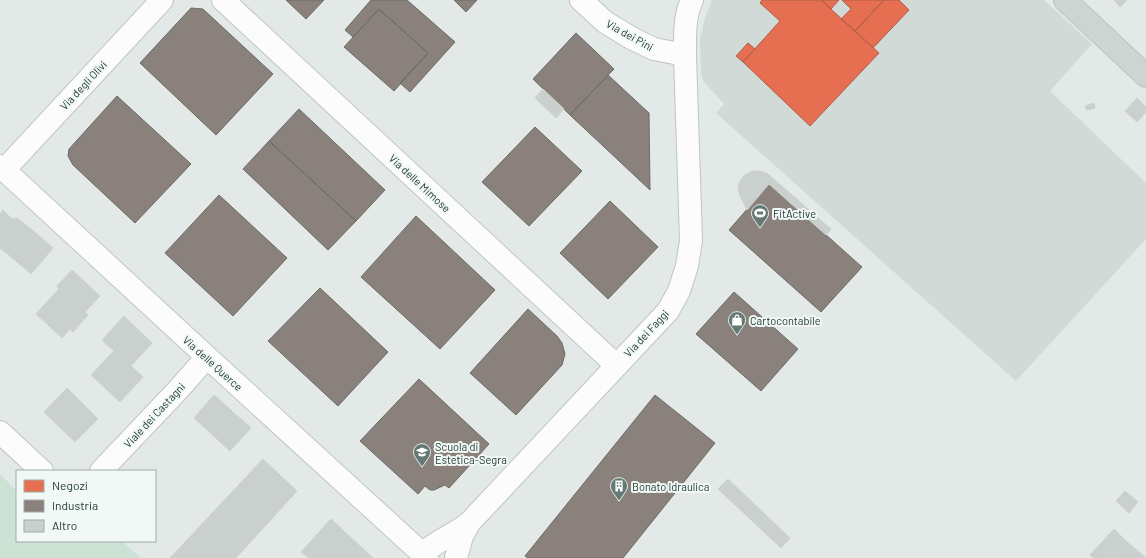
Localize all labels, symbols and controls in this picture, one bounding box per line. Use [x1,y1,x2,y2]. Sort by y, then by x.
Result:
street label: Via dei Pini [604,17,656,53]
street label: Via degli Olivi [57,58,109,112]
street label: Via delle Mimose [387,151,453,215]
sports icon: FitActive [750,203,770,228]
place label: FitActive [773,207,816,220]
street label: Via dei Faggi [621,306,671,359]
shop icon: Cartocontabile [727,310,747,335]
place label: Cartocontabile [750,314,821,327]
street label: Via delle Querce [181,333,246,393]
street label: Viale dei Castagni [121,380,188,450]
place label: Scuola di Estetica-Segra [435,440,507,466]
school or university icon: Scuola di Estetica-Segra [412,442,432,467]
legend [16,470,156,542]
building icon: Bonato Idraulica [609,476,629,501]
text: Negozi [52,478,88,492]
place label: Bonato Idraulica [632,480,709,493]
text: Industria [52,498,98,512]
text: Altro [52,518,77,532]

